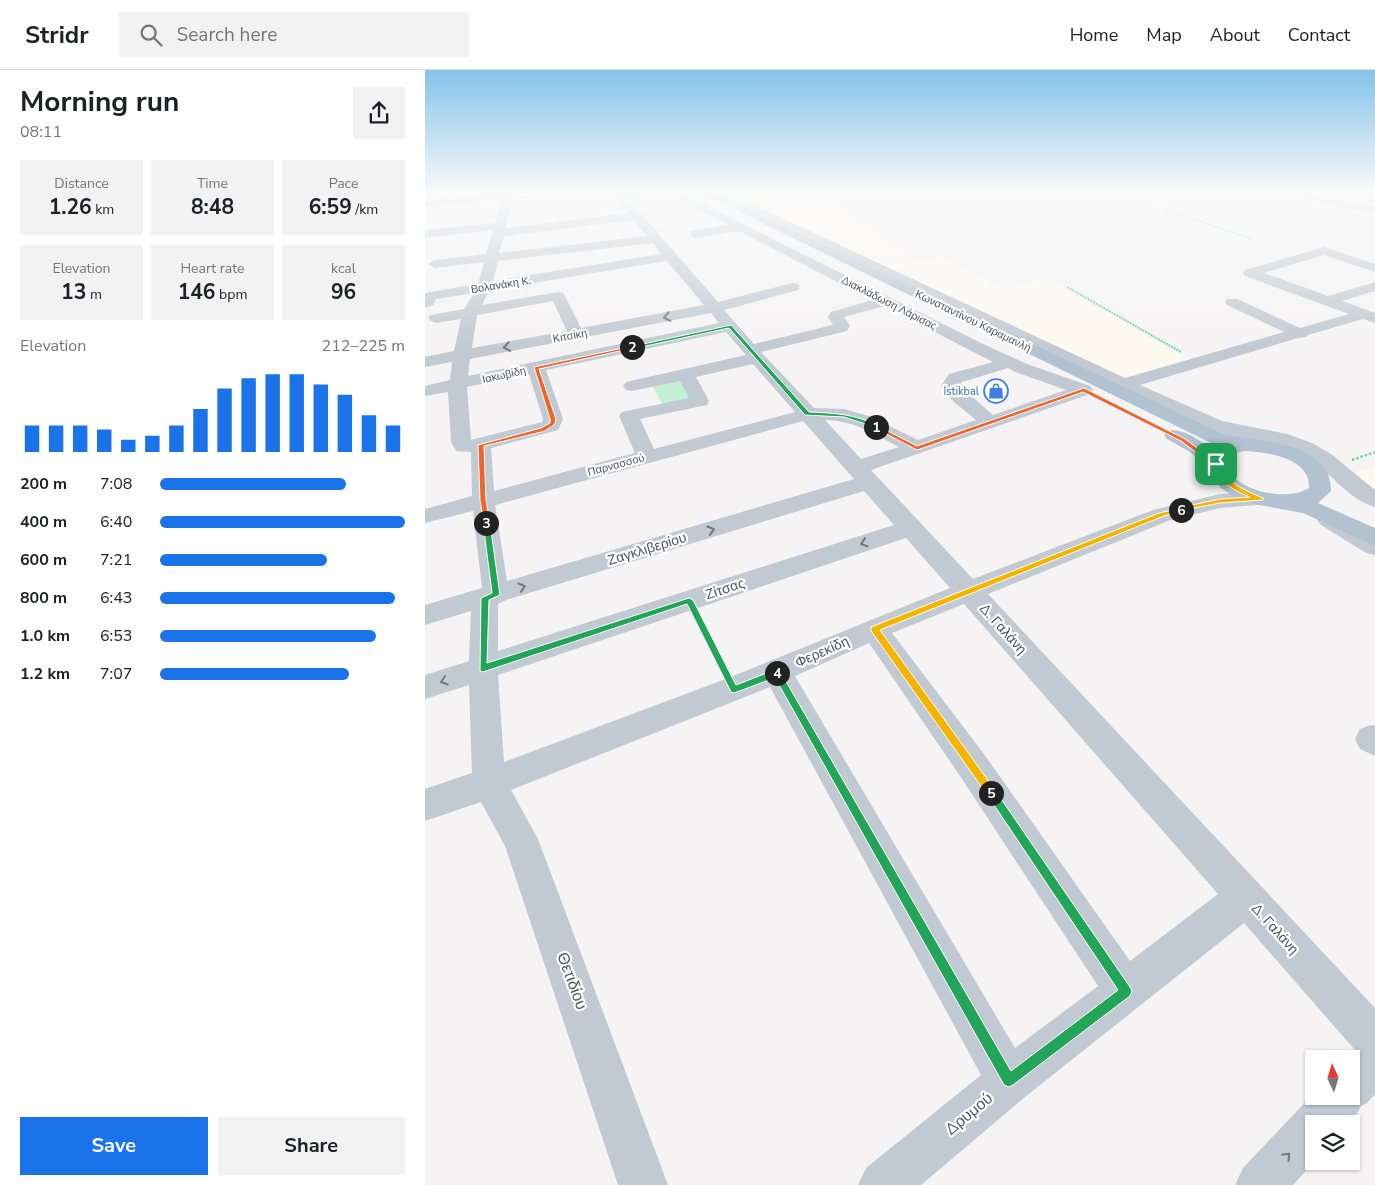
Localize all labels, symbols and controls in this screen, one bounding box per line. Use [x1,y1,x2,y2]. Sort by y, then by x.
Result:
search box [119,12,469,57]
text: Stridr [25,19,89,51]
icon: search [137,21,165,49]
text: Search here [177,22,277,48]
text: Home [1070,23,1118,47]
text: Map [1146,23,1182,47]
text: About [1210,23,1260,47]
text: Contact [1288,23,1350,47]
text: Morning run [20,83,179,121]
button: share [353,87,405,139]
text: 08:11 [20,121,62,143]
text: Distance [54,174,109,193]
text: Time [197,174,228,193]
text: Pace [329,174,358,193]
text: 1.26 [49,193,92,221]
text: 8:48 [191,193,234,221]
text: 6:59 [309,193,352,221]
text: km [92,200,114,219]
text: /km [352,200,378,219]
text: Elevation [53,259,110,278]
text: Heart rate [180,259,245,278]
text: kcal [331,259,356,278]
street label: Διακλάδωση Λάρισας [839,272,939,334]
street label: Βολανάκη Κ. [470,273,532,297]
text: 13 [61,278,86,306]
text: 146 [178,278,215,306]
text: 96 [331,278,356,306]
text: m [86,285,102,304]
text: bpm [215,285,247,304]
street label: Κωνσταντίνου Καραμανλή [913,286,1033,356]
one-way arrow [662,312,671,322]
street label: Κιτσίκη [552,326,588,346]
pin: 2 [619,334,645,360]
text: Elevation [20,335,86,357]
text: 212–225 m [322,335,405,357]
text: 2 [628,338,637,357]
one-way arrow [502,342,511,352]
street label: Ιακωβίδη [481,363,527,387]
shop icon: Istikbal [983,378,1009,404]
place label: Istikbal [944,384,980,399]
pin: 1 [863,414,889,440]
text: 1 [872,418,881,437]
pin [1195,443,1237,485]
street label: Παρνασσού [586,450,646,480]
icon: arrive [1202,450,1230,478]
text: 200 m [20,473,67,495]
text: 7:08 [100,473,132,495]
pin: 6 [1169,498,1193,522]
text: 6 [1177,501,1186,520]
pin: 3 [473,510,499,536]
text: 400 m [20,511,67,533]
text: 6:40 [100,511,132,533]
text: 3 [482,514,491,533]
one-way arrow [707,525,715,535]
street label: Ζαγκλιβερίου [605,528,689,570]
one-way arrow [861,537,869,547]
text: 600 m [20,549,67,571]
text: 7:21 [100,549,132,571]
street label: Ζίτσας [703,574,747,604]
one-way arrow [518,582,526,592]
text: 800 m [20,587,67,609]
text: 6:43 [100,587,132,609]
street label: Δ. Γαλάνη [975,599,1031,659]
text: 1.0 km [20,625,70,647]
text: 6:53 [100,625,132,647]
street label: Φερεκίδη [792,632,852,672]
pin: 4 [765,660,789,686]
text: 1.2 km [20,663,70,685]
text: 7:07 [100,663,132,685]
text: 4 [773,664,782,683]
one-way arrow [440,675,449,685]
pin: 5 [979,780,1003,806]
text: 5 [987,784,996,803]
street label: Δ. Γαλάνη [1247,899,1303,959]
street label: Θετιδίου [551,949,593,1013]
north arrow [1305,1050,1360,1105]
map controls [1305,1050,1360,1170]
street label: Δρυμού [940,1088,998,1140]
button: layers [1305,1115,1360,1170]
button: Save [20,1117,208,1175]
button: Share [218,1117,405,1175]
one-way arrow [1281,1153,1290,1162]

